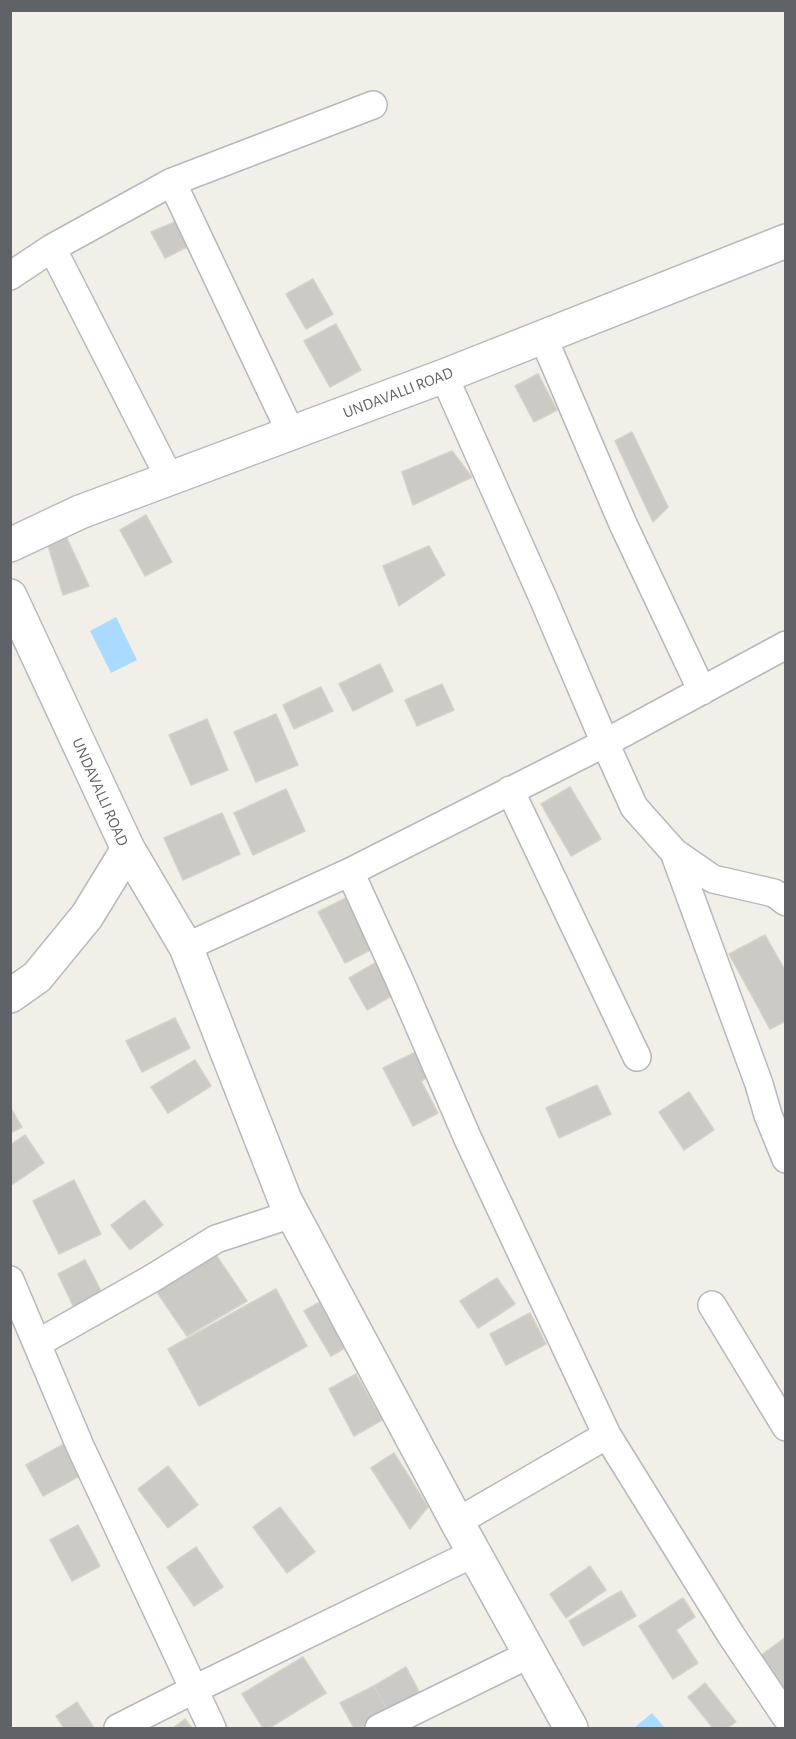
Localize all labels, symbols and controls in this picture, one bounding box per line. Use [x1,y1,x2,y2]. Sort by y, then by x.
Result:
street label: UNDAVALLI ROAD [340,363,456,423]
street label: UNDAVALLI ROAD [68,735,132,849]

